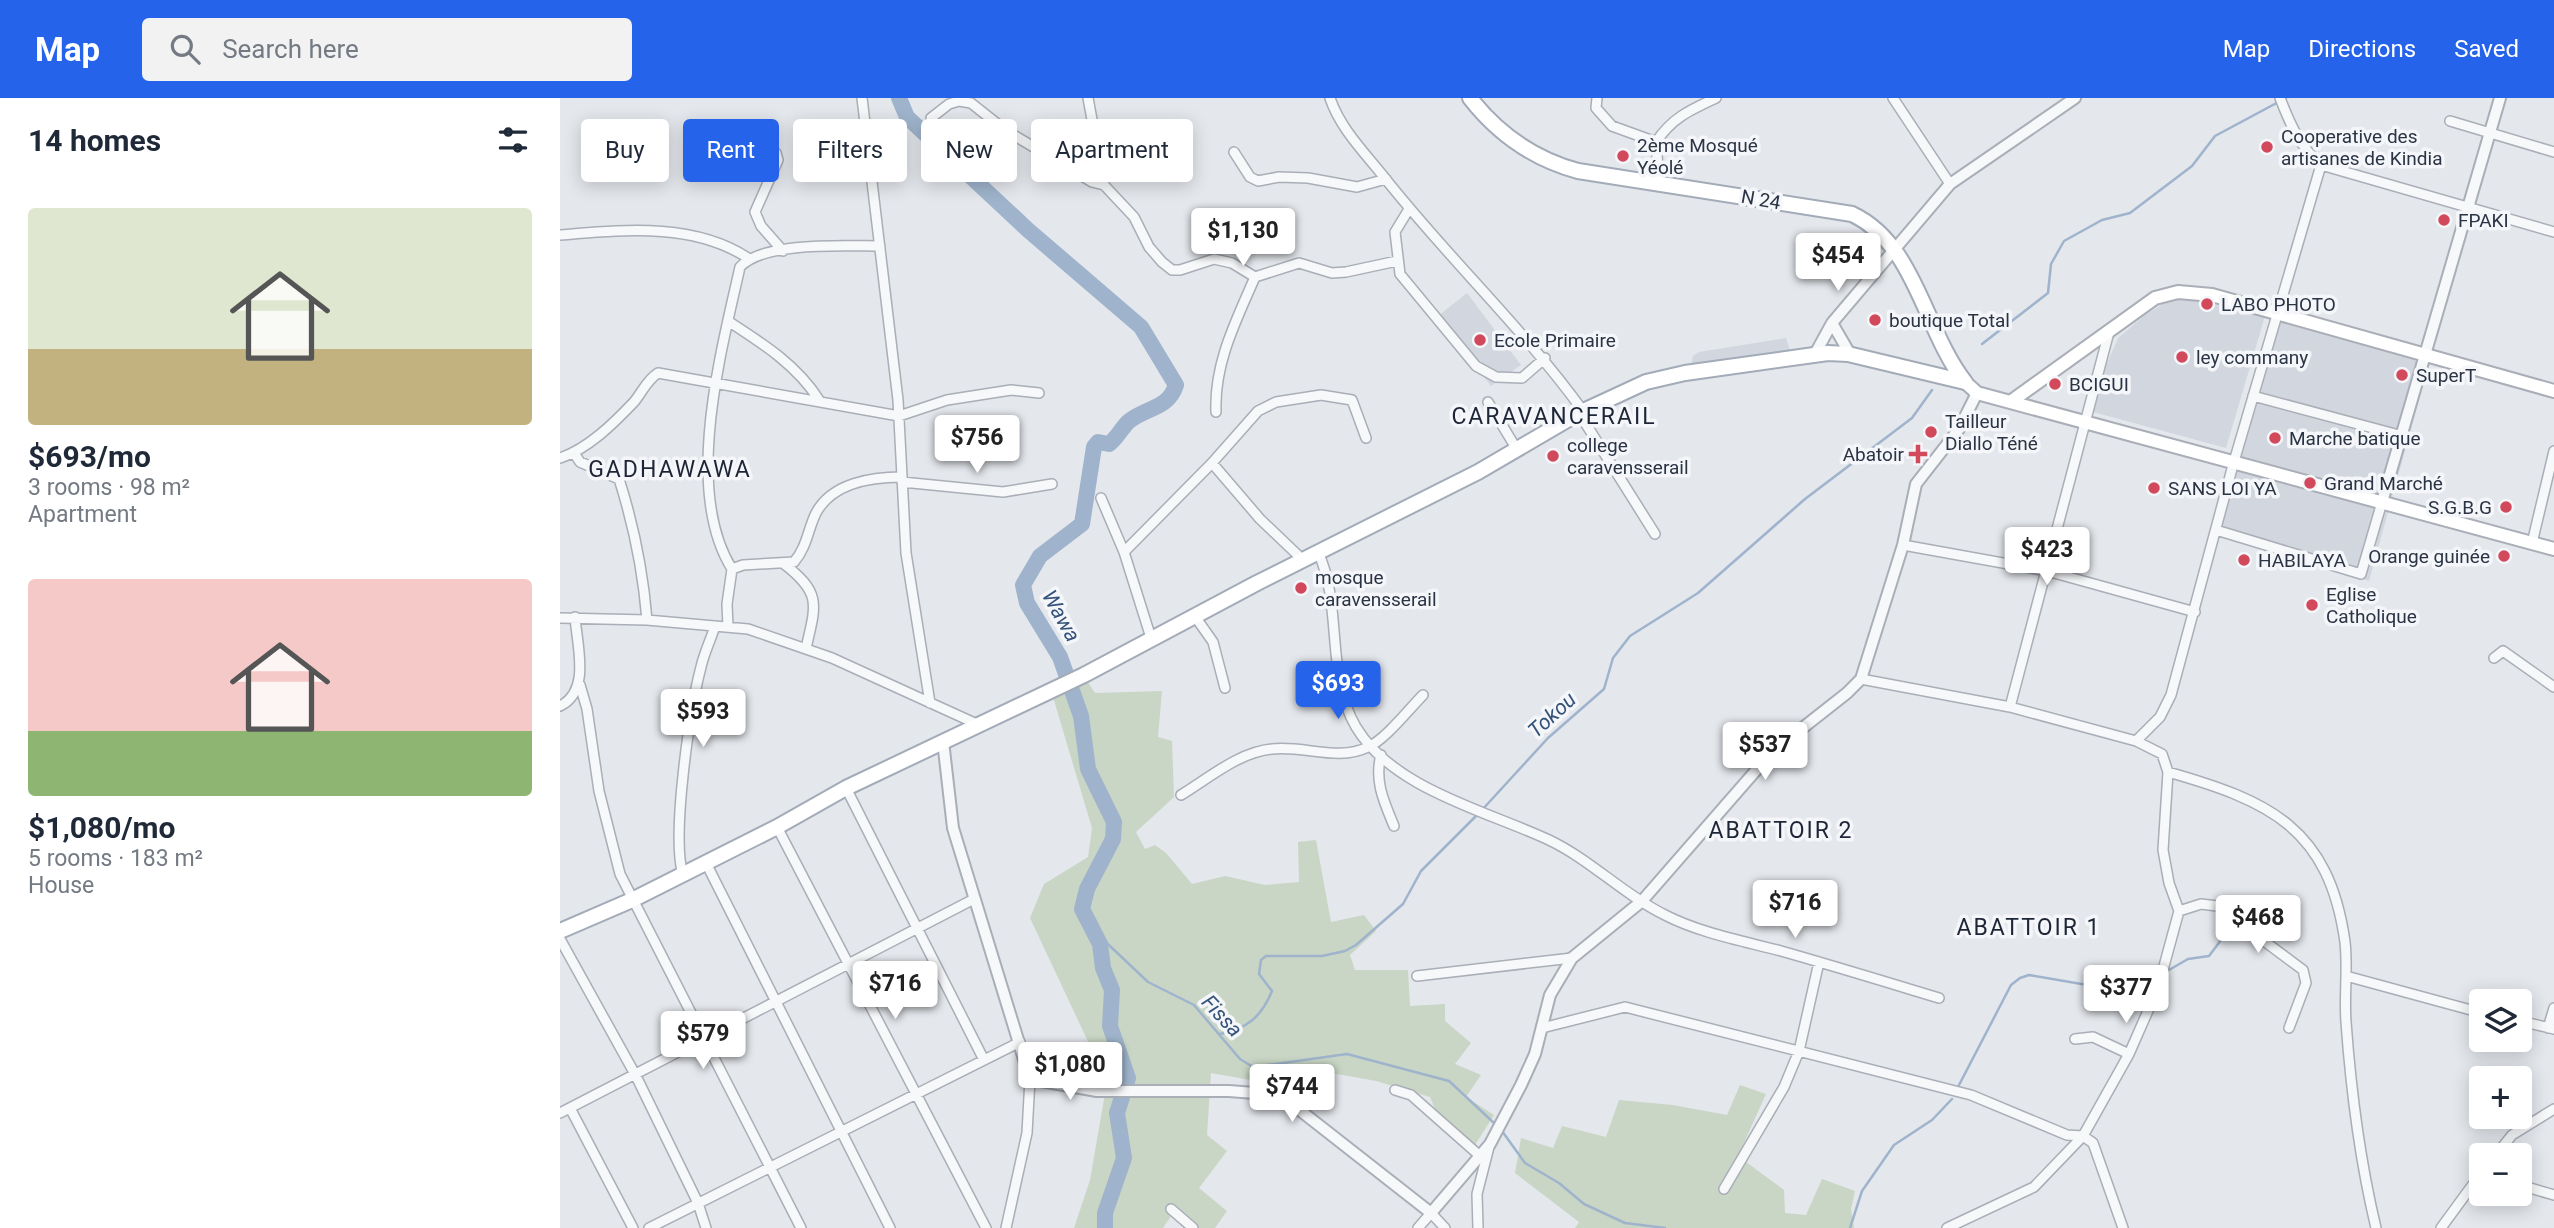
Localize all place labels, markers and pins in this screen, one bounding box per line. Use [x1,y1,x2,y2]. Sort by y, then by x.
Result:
place label: Cooperative des artisanes de Kindia [2281,125,2443,170]
place label: 2ème Mosqué Yéolé [1637,134,1758,179]
marker: Cooperative des artisanes de Kindia [2259,139,2275,155]
marker: 2ème Mosqué Yéolé [1615,148,1631,164]
pin: $1,130 [1186,208,1300,268]
place label: FPAKI [2458,209,2509,232]
marker: FPAKI [2436,212,2452,228]
pin: $454 [1797,234,1879,293]
place label: LABO PHOTO [2221,293,2336,316]
marker: LABO PHOTO [2199,296,2215,312]
place label: boutique Total [1889,309,2010,332]
marker: boutique Total [1867,312,1883,328]
place label: Ecole Primaire [1494,329,1616,352]
marker: Ecole Primaire [1472,332,1488,348]
place label: ley commany [2196,346,2308,369]
marker: ley commany [2174,349,2190,365]
place label: SuperT [2416,364,2476,387]
marker: SuperT [2394,367,2410,383]
place label: BCIGUI [2069,373,2129,396]
marker: BCIGUI [2047,376,2063,392]
place label: Tailleur Diallo Téné [1945,410,2038,455]
pin: $756 [936,416,1018,475]
marker: Tailleur Diallo Téné [1923,424,1939,440]
place label: Marche batique [2289,427,2421,450]
marker: Marche batique [2267,430,2283,446]
place label: college caravensserail [1567,434,1689,479]
place label: Abatoir [1843,443,1905,466]
marker: Abatoir [1910,446,1926,462]
marker: college caravensserail [1545,448,1561,464]
place label: Grand Marché [2324,472,2443,495]
marker: Grand Marché [2302,475,2318,491]
place label: SANS LOI YA [2168,477,2277,500]
marker: SANS LOI YA [2146,480,2162,496]
place label: S.G.B.G [2428,496,2492,519]
marker: S.G.B.G [2498,499,2514,515]
pin: $423 [2006,528,2088,587]
place label: Orange guinée [2368,545,2490,568]
marker: Orange guinée [2496,548,2512,564]
place label: HABILAYA [2258,549,2347,572]
marker: HABILAYA [2236,552,2252,568]
place label: mosque caravensserail [1315,566,1437,611]
marker: mosque caravensserail [1293,580,1309,596]
place label: Eglise Catholique [2326,583,2417,628]
marker: Eglise Catholique [2304,597,2320,613]
pin: $693 [1297,662,1379,721]
pin: $593 [662,690,744,749]
pin: $537 [1724,722,1806,782]
pin: $716 [1754,880,1836,940]
pin: $468 [2217,896,2299,955]
pin: $716 [854,962,936,1021]
pin: $377 [2085,965,2167,1025]
pin: $579 [662,1012,744,1071]
pin: $1,080 [1013,1042,1127,1102]
pin: $744 [1251,1065,1333,1124]

